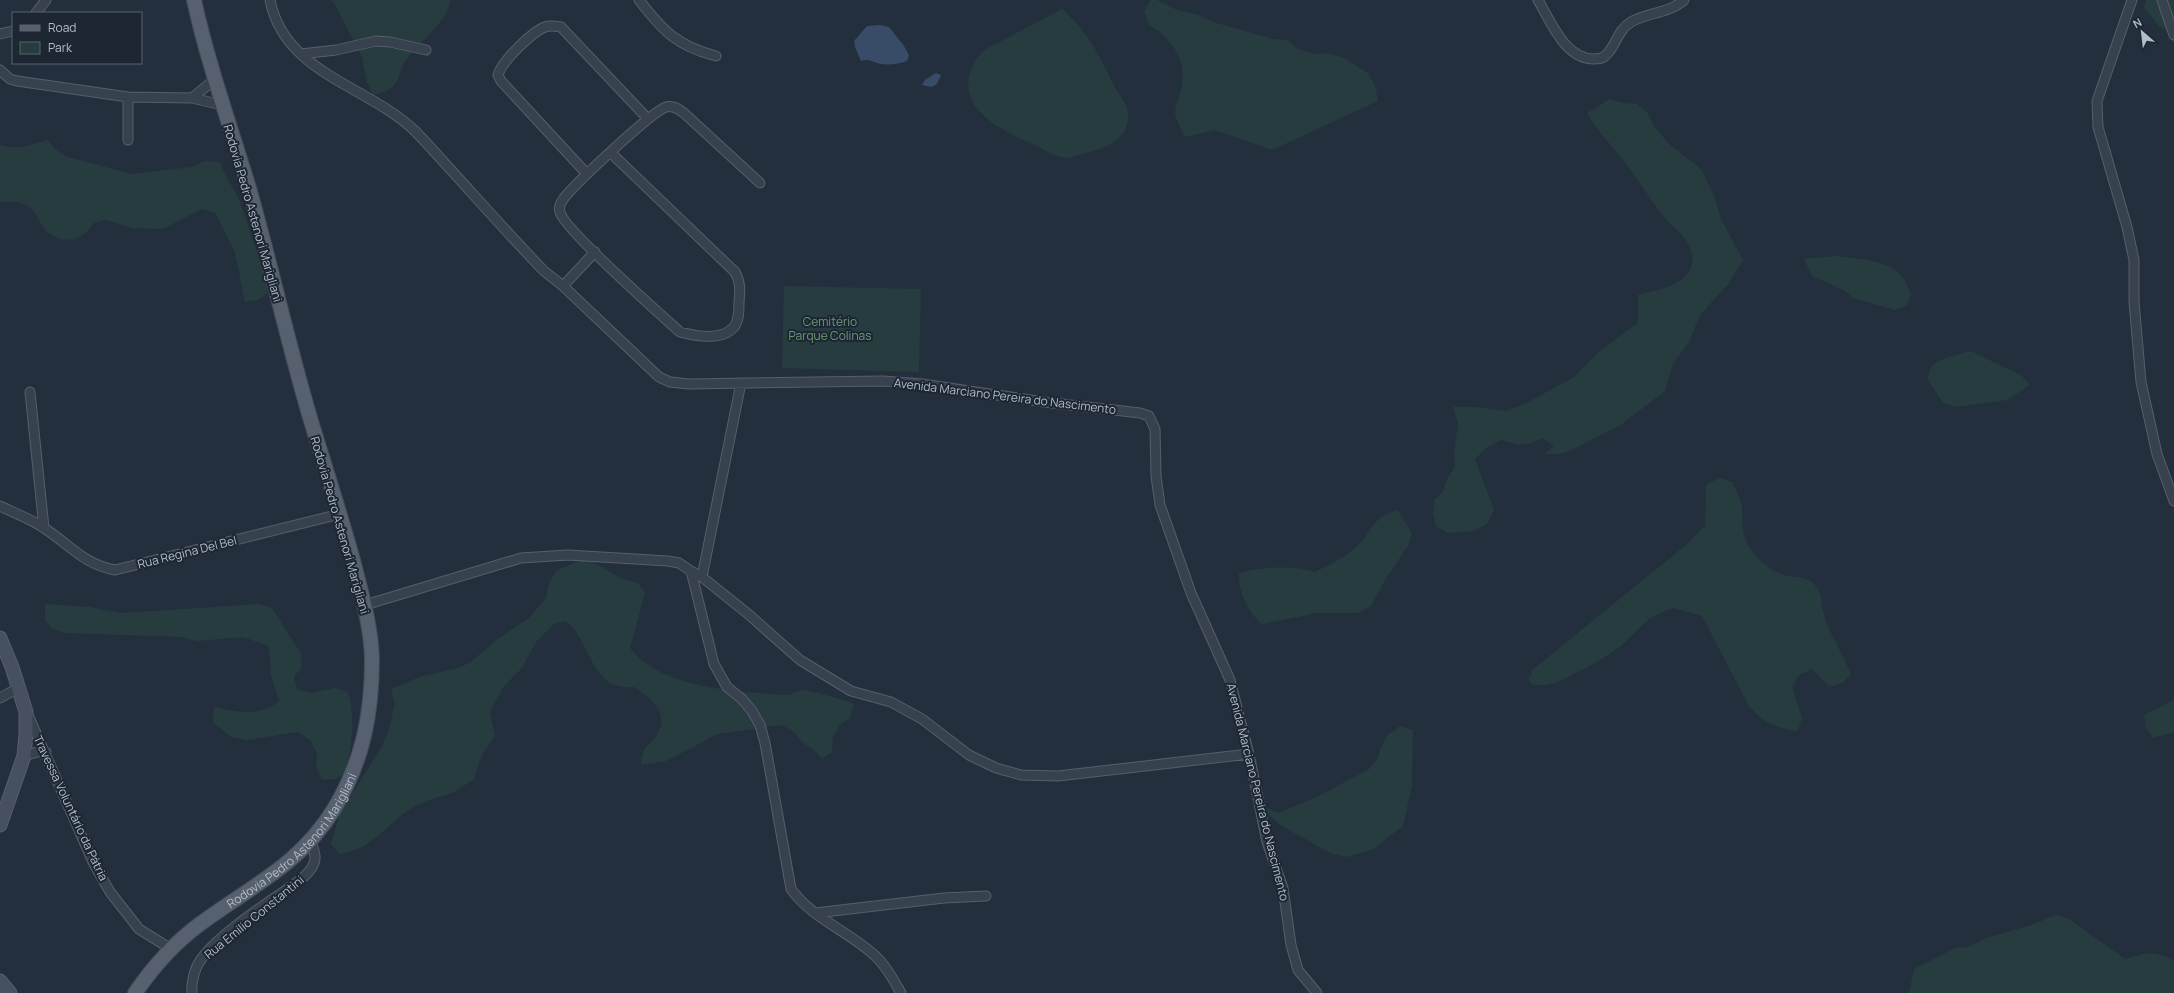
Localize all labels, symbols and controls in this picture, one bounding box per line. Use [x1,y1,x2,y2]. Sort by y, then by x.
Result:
legend [12,12,142,64]
north arrow [2122,12,2162,52]
text: N [2130,14,2144,31]
text: Road [48,19,76,36]
text: Park [48,39,73,56]
street label: Rodovia Pedro Astenori Marigliani [219,122,287,304]
park label: Cemitério Parque Colinas [789,313,872,344]
street label: Avenida Marciano Pereira do Nascimento [893,374,1117,418]
street label: Rodovia Pedro Astenori Marigliani [306,434,374,616]
street label: Rua Regina Del Bel [136,531,238,573]
street label: Avenida Marciano Pereira do Nascimento [1223,681,1293,903]
street label: Travessa Voluntário da Pátria [30,732,112,884]
street label: Rodovia Pedro Astenori Marigliani [223,770,360,912]
street label: Rua Emilio Constantini [200,871,308,963]

